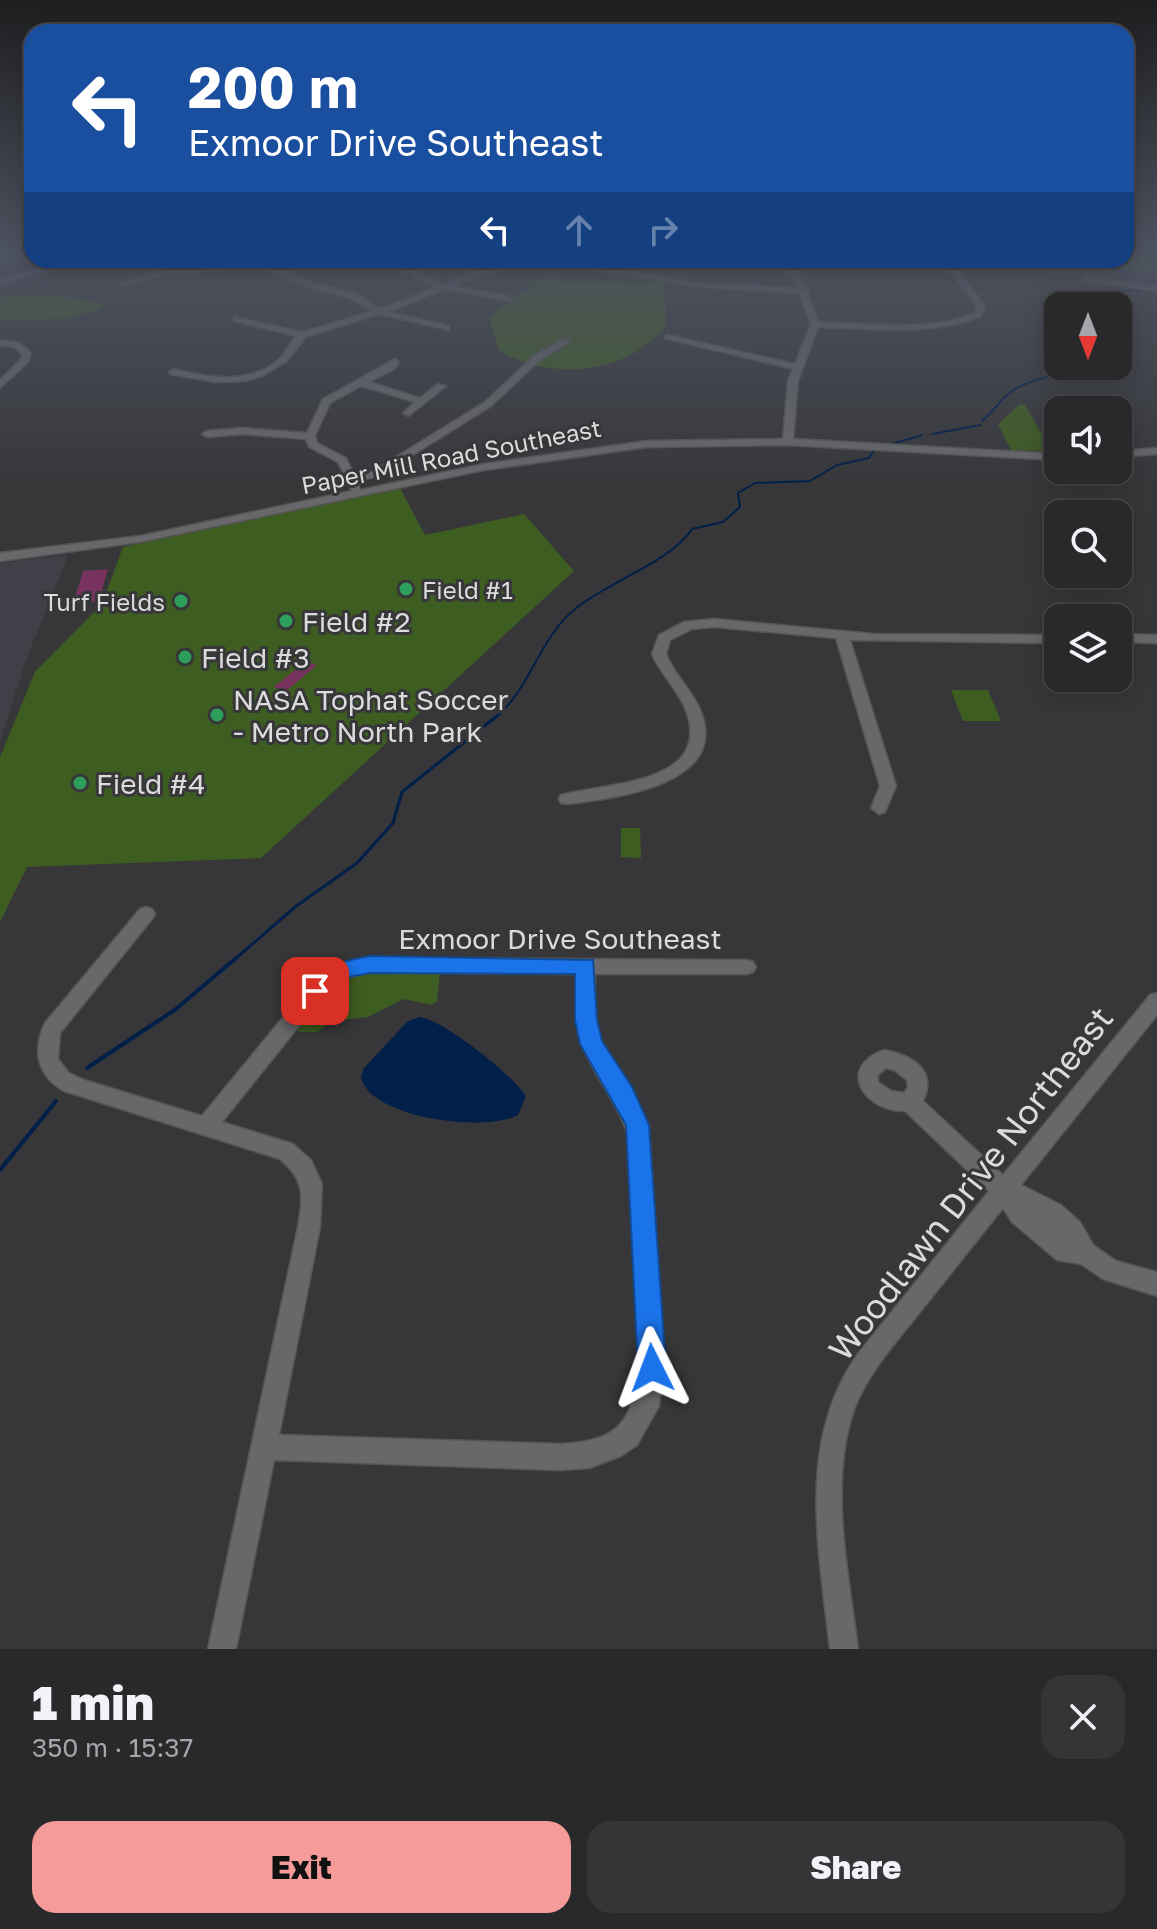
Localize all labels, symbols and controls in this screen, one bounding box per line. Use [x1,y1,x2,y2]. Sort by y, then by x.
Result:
text: 200 m [188,53,358,120]
icon: left [56,56,160,160]
text: Exmoor Drive Southeast [188,121,604,164]
icon: left [473,208,517,252]
icon: ahead [557,208,601,252]
icon: right [641,208,685,252]
north arrow [1044,292,1132,380]
map controls [1044,292,1132,692]
button: sound [1044,396,1132,484]
street label: Paper Mill Road Southeast [299,413,603,499]
button: search [1044,500,1132,588]
place label: Field #1 [422,575,513,604]
marker: Field #1 [397,580,415,598]
place label: Turf Fields [44,587,165,616]
marker: Turf Fields [172,592,190,610]
button: layers [1044,604,1132,692]
place label: Field #2 [302,605,411,638]
marker: Field #2 [277,612,295,630]
place label: Field #3 [201,641,310,674]
marker: Field #3 [176,648,194,666]
place label: NASA Tophat Soccer - Metro North Park [233,683,508,748]
marker: NASA Tophat Soccer - Metro North Park [208,706,226,724]
place label: Field #4 [96,767,205,800]
marker: Field #4 [71,774,89,792]
street label: Exmoor Drive Southeast [398,922,722,955]
pin [281,957,349,1025]
icon: arrive [293,969,337,1013]
street label: Woodlawn Drive Northeast [820,998,1120,1368]
position arrow [610,1326,694,1410]
text: 1 min [32,1673,154,1731]
button: close [1041,1675,1125,1759]
text: 350 m · 15:37 [32,1732,193,1763]
button: Exit [32,1821,571,1913]
button: Share [587,1821,1125,1913]

